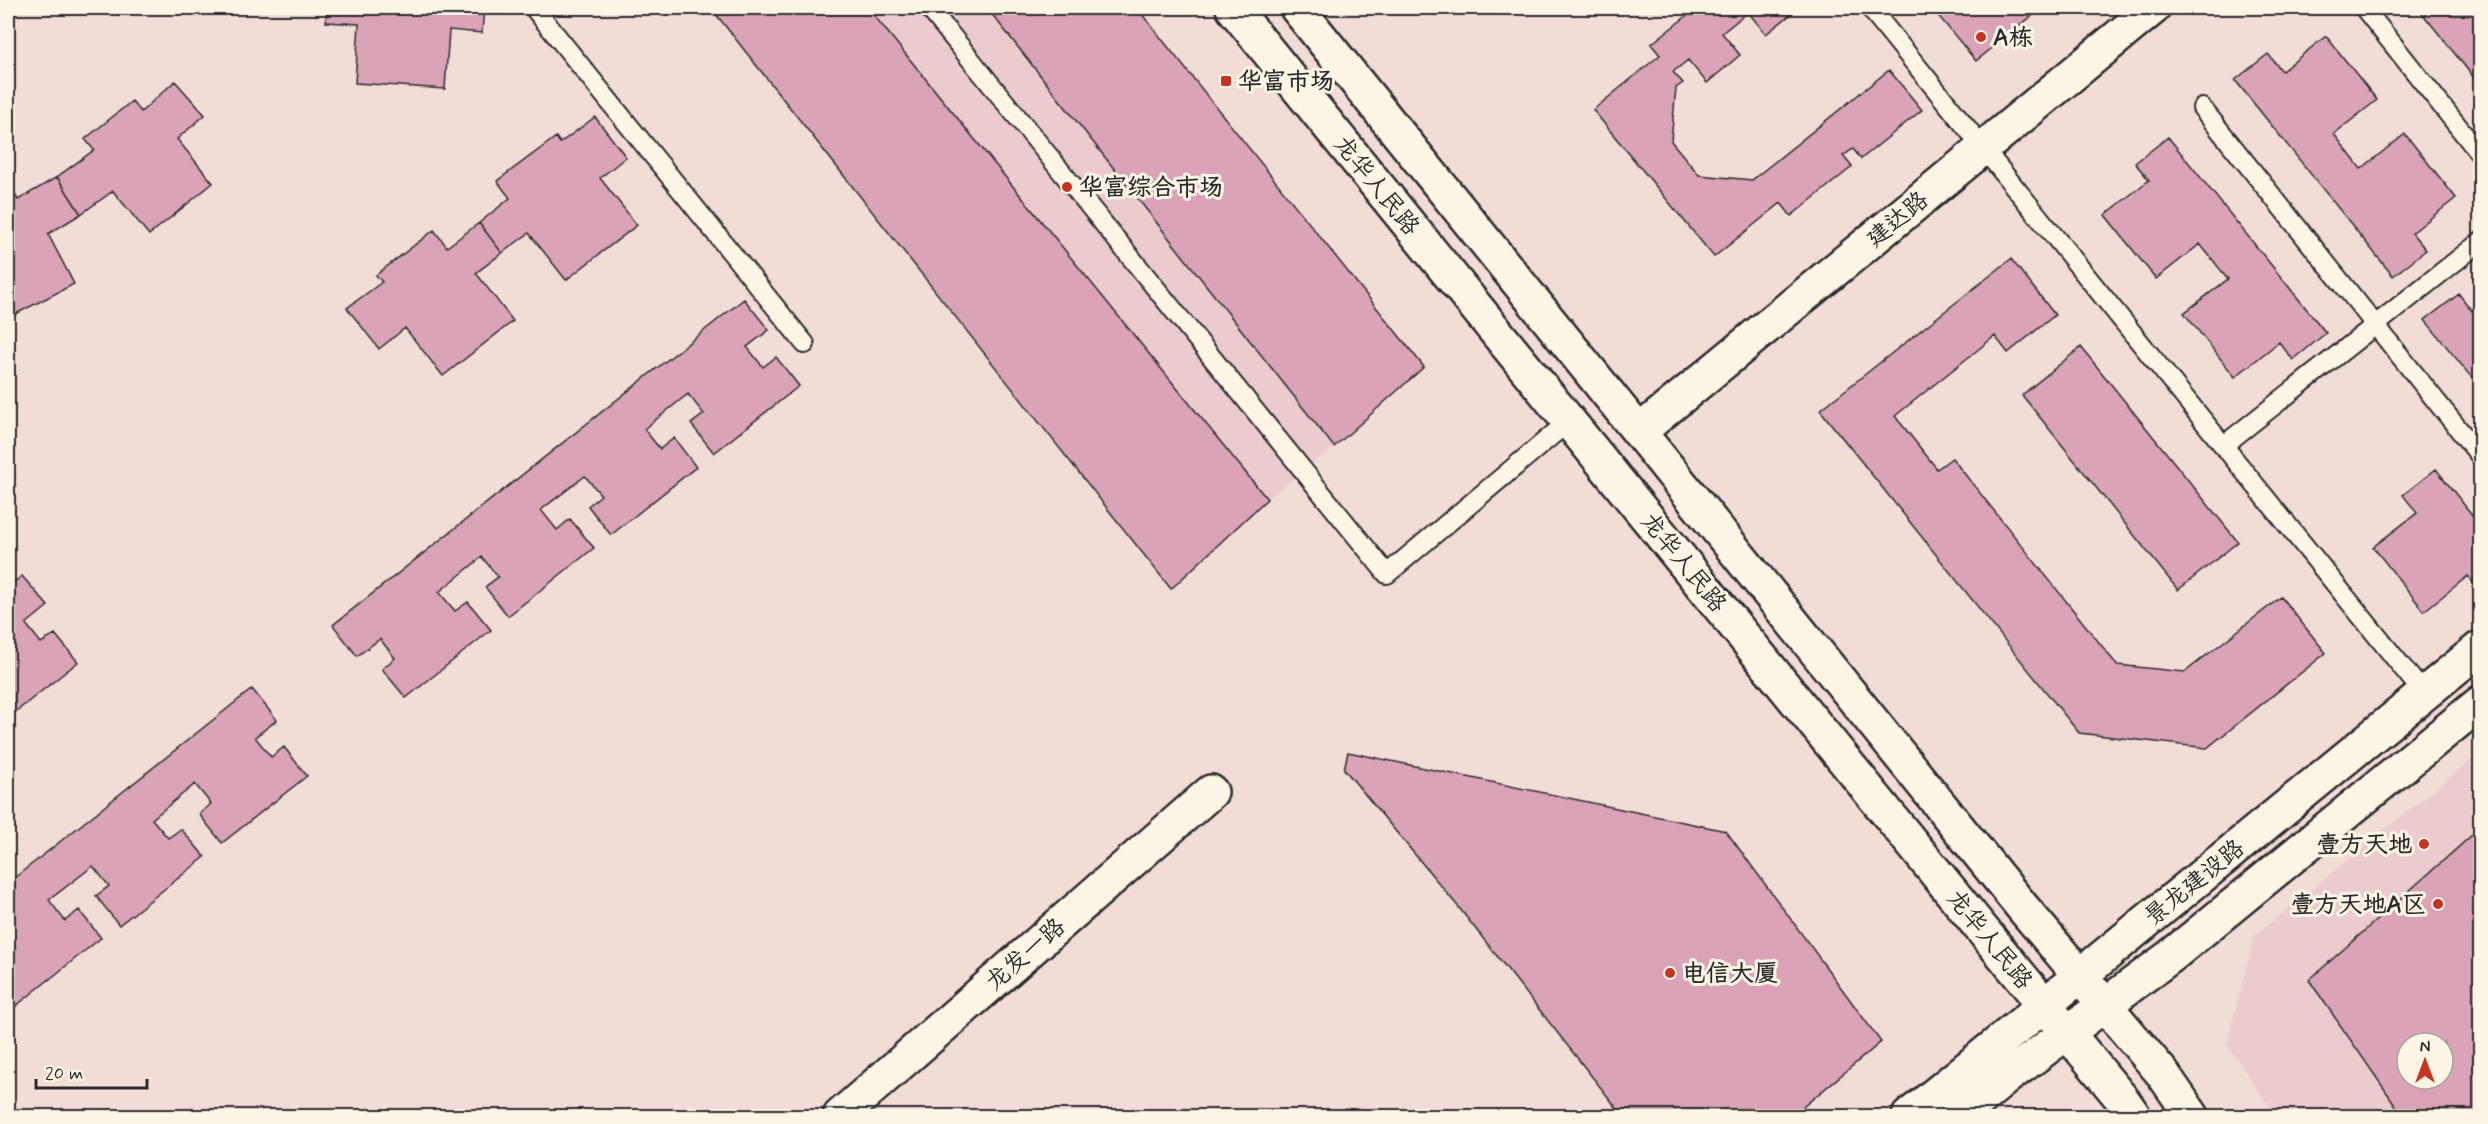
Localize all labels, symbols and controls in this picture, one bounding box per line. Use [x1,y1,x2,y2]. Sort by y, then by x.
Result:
place label: A栋 [1993,23,2033,54]
marker: A栋 [1974,30,1988,44]
place label: 华富市场 [1238,67,1334,98]
marker: 华富市场 [1219,74,1233,88]
street label: 龙华人民路 [1326,130,1426,242]
place label: 华富综合市场 [1079,173,1223,204]
marker: 华富综合市场 [1060,180,1074,194]
street label: 建达路 [1860,185,1936,255]
street label: 龙华人民路 [1633,507,1733,619]
place label: 壹方天地 [2316,830,2412,861]
street label: 景龙建设路 [2139,833,2251,933]
marker: 壹方天地 [2417,837,2431,851]
street label: 龙华人民路 [1939,884,2039,996]
place label: 壹方天地A区 [2290,890,2426,921]
marker: 壹方天地A区 [2431,897,2445,911]
street label: 龙发一路 [980,912,1072,998]
place label: 电信大厦 [1682,959,1778,990]
marker: 电信大厦 [1663,966,1677,980]
north arrow [2395,1031,2455,1091]
text: N [2420,1037,2430,1058]
scale bar [36,1052,147,1090]
text: 20 m [45,1062,83,1086]

